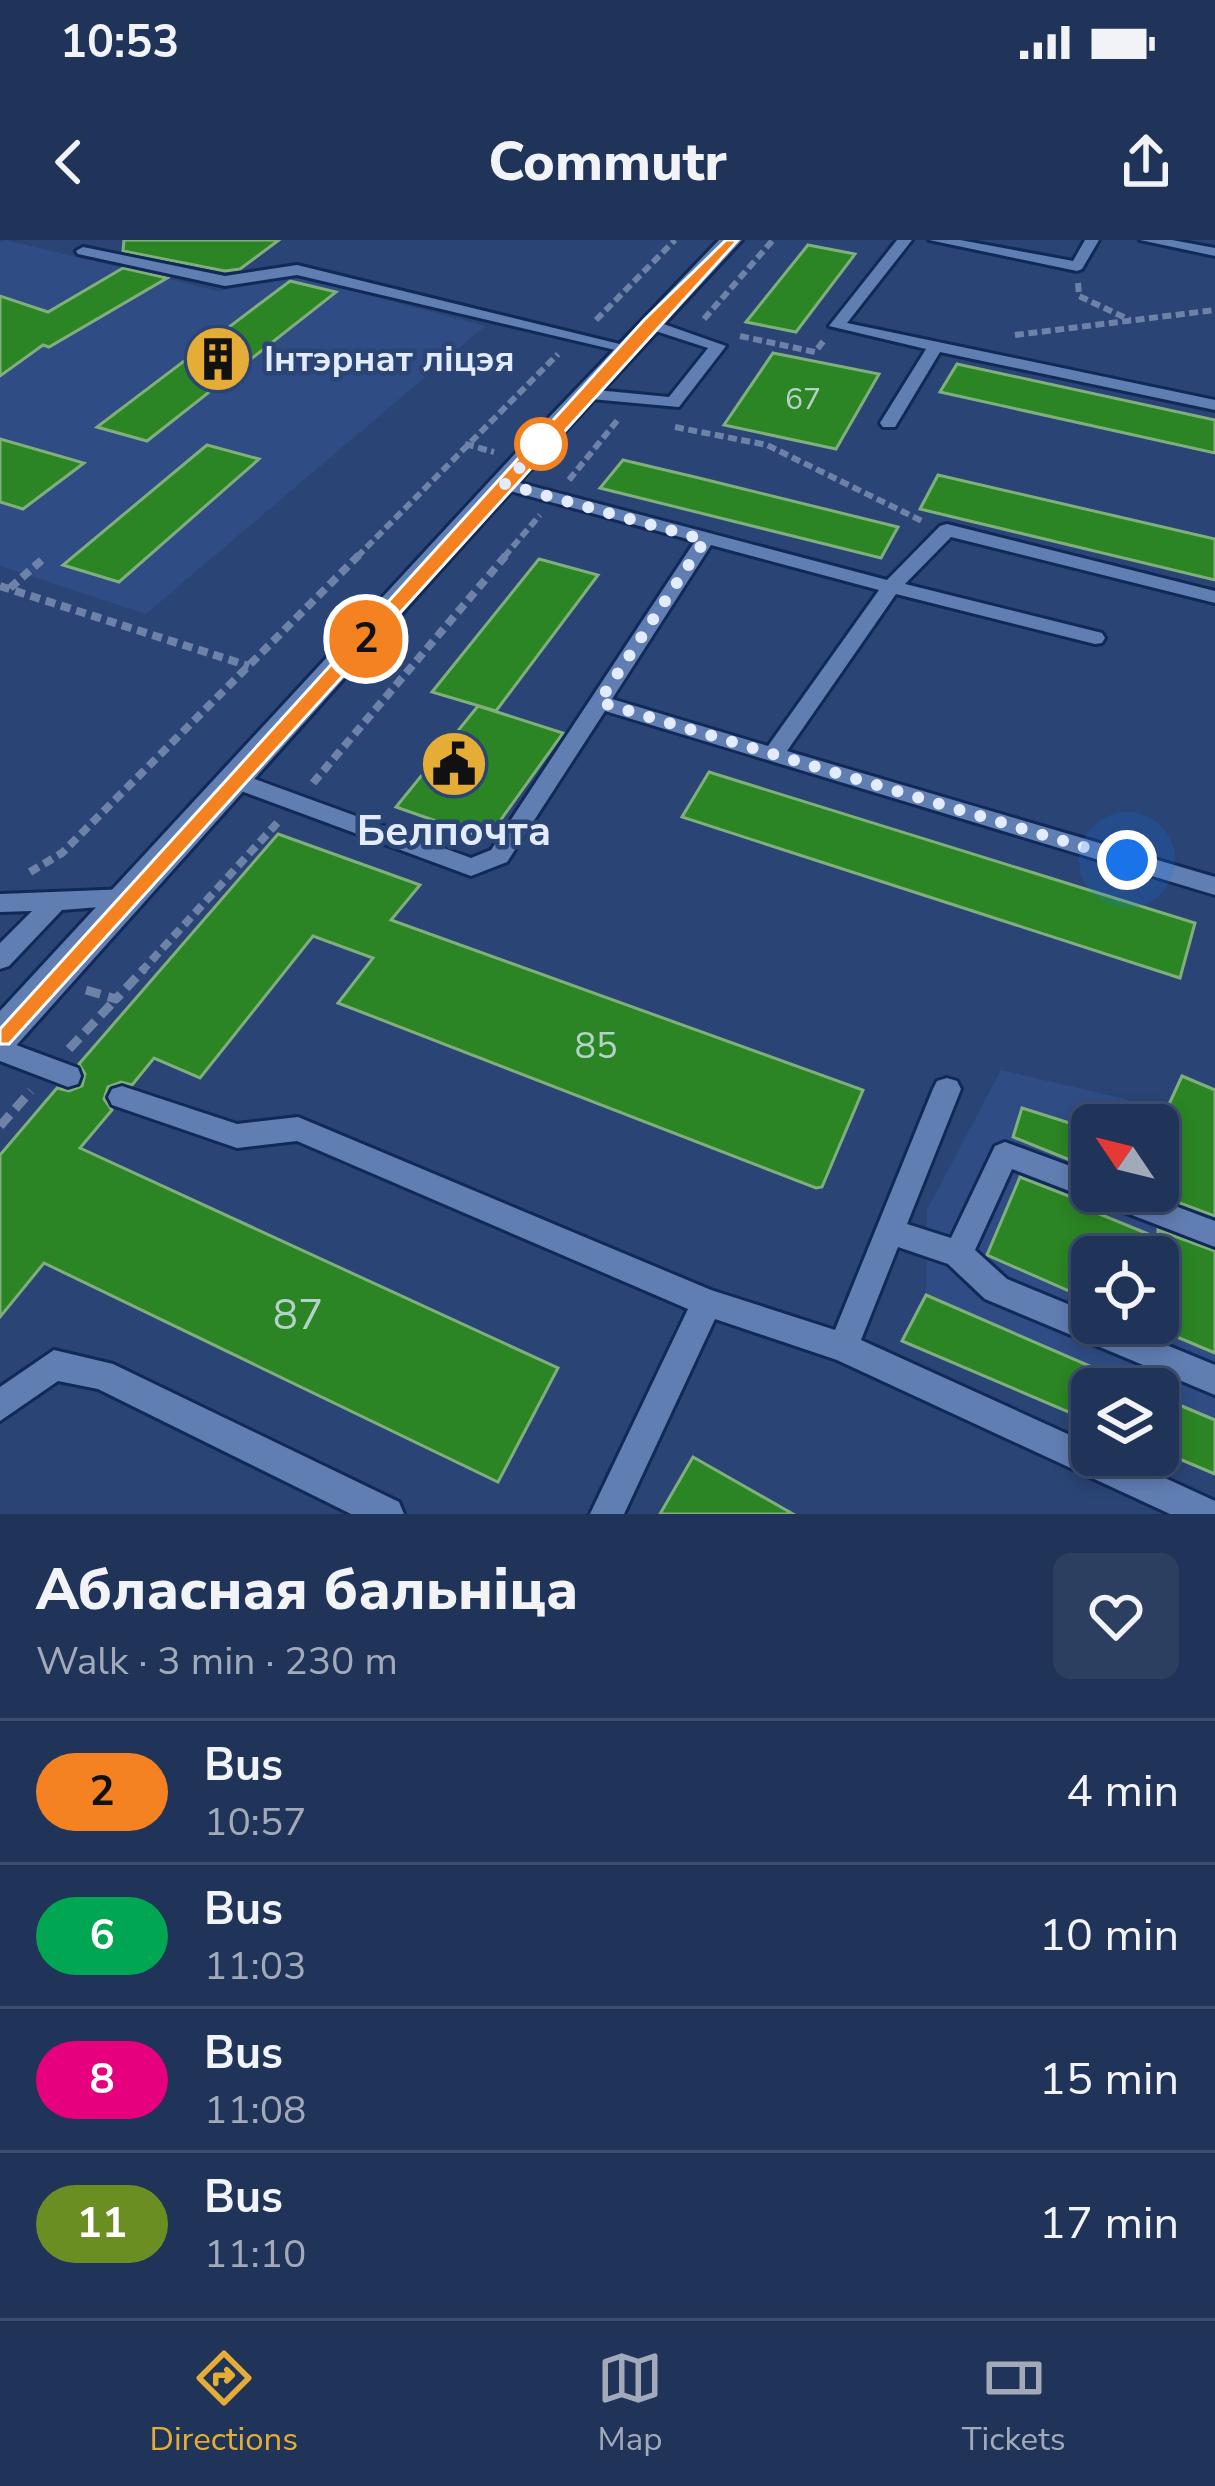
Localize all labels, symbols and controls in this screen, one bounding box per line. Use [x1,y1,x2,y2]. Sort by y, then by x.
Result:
text: 10:53 [60,12,179,73]
text: Commutr [488,125,727,199]
icon: back [36,129,102,195]
icon: share [1113,129,1179,195]
building icon: Інтэрнат ліцэя [183,324,253,394]
place label: Інтэрнат ліцэя [264,335,515,384]
house number: 67 [785,379,821,420]
unlabelled marker [516,419,566,469]
line badge: 2 [327,600,405,678]
text: 2 [353,610,379,667]
public building icon: Белпочта [419,729,489,799]
place label: Белпочта [357,803,551,860]
your location [1097,830,1157,890]
house number: 85 [574,1022,618,1071]
north arrow [1071,1104,1179,1212]
map controls [1071,1104,1179,1476]
button: locate [1071,1236,1179,1344]
house number: 87 [273,1287,323,1344]
button: layers [1071,1368,1179,1476]
text: Абласная бальніца [36,1551,578,1629]
button: heart [1053,1553,1179,1679]
text: Walk · 3 min · 230 m [36,1635,398,1688]
text: Bus [204,1735,283,1796]
text: 4 min [1066,1761,1179,1822]
text: 2 [89,1763,115,1820]
text: 10:57 [204,1796,307,1849]
text: Bus [204,1879,283,1940]
text: 10 min [1039,1905,1179,1966]
text: 6 [89,1907,115,1964]
text: 11:03 [204,1940,307,1993]
text: Bus [204,2023,283,2084]
text: 15 min [1039,2049,1179,2110]
text: 8 [89,2051,115,2108]
text: 11:08 [204,2084,307,2137]
text: Bus [204,2167,283,2228]
text: 17 min [1039,2193,1179,2254]
text: 11 [77,2195,127,2252]
text: 11:10 [204,2228,307,2281]
tab: Directions [149,2345,298,2462]
tab: Map [597,2345,663,2462]
tab: Tickets [962,2345,1066,2462]

